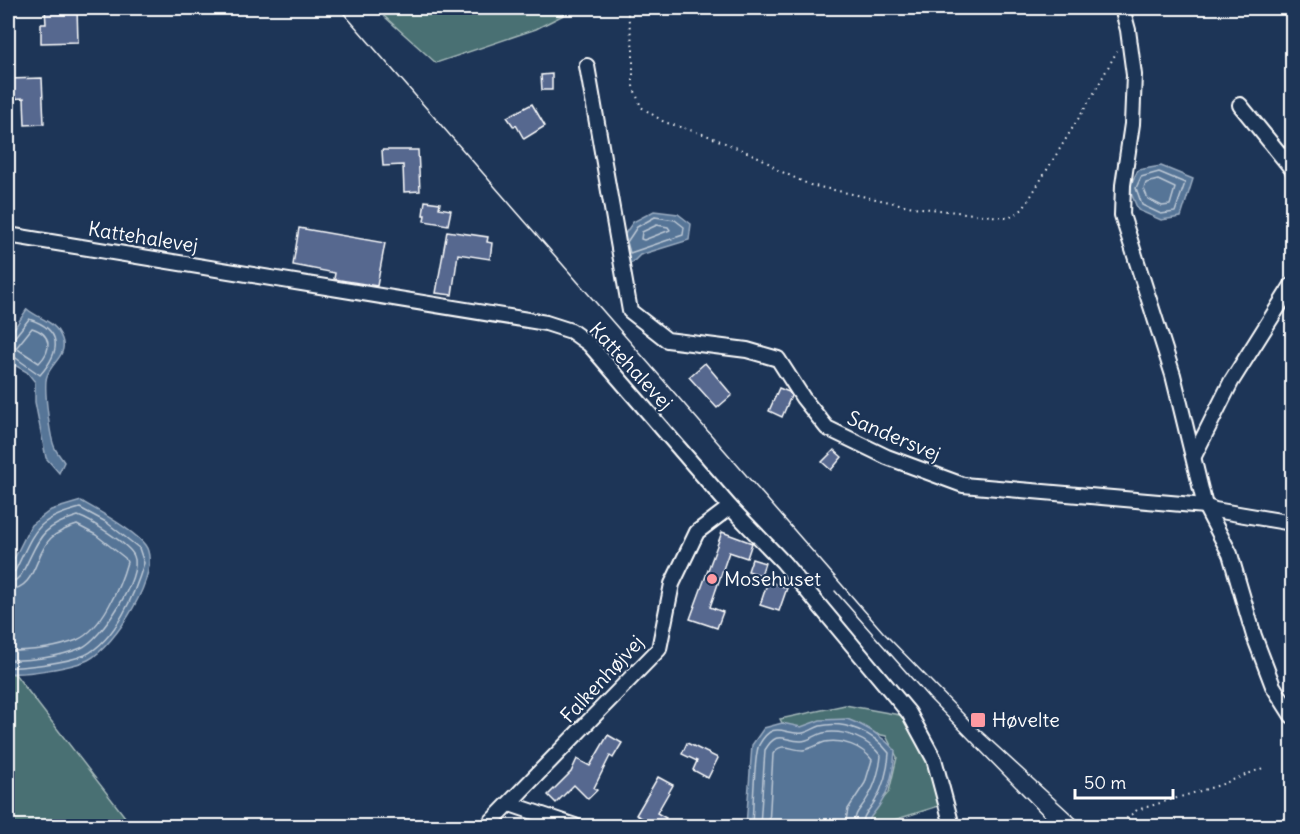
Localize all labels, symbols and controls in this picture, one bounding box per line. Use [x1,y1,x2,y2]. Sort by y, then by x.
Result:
street label: Kattehalevej [86,215,200,258]
street label: Kattehalevej [584,317,678,415]
street label: Sandersvej [844,405,945,466]
place label: Mosehuset [724,566,821,591]
marker: Mosehuset [705,572,719,586]
street label: Falkenhøjvej [555,630,649,728]
place label: Høvelte [992,707,1060,732]
marker: Høvelte [969,711,987,729]
scale bar [1075,762,1172,800]
text: 50 m [1084,771,1126,794]

